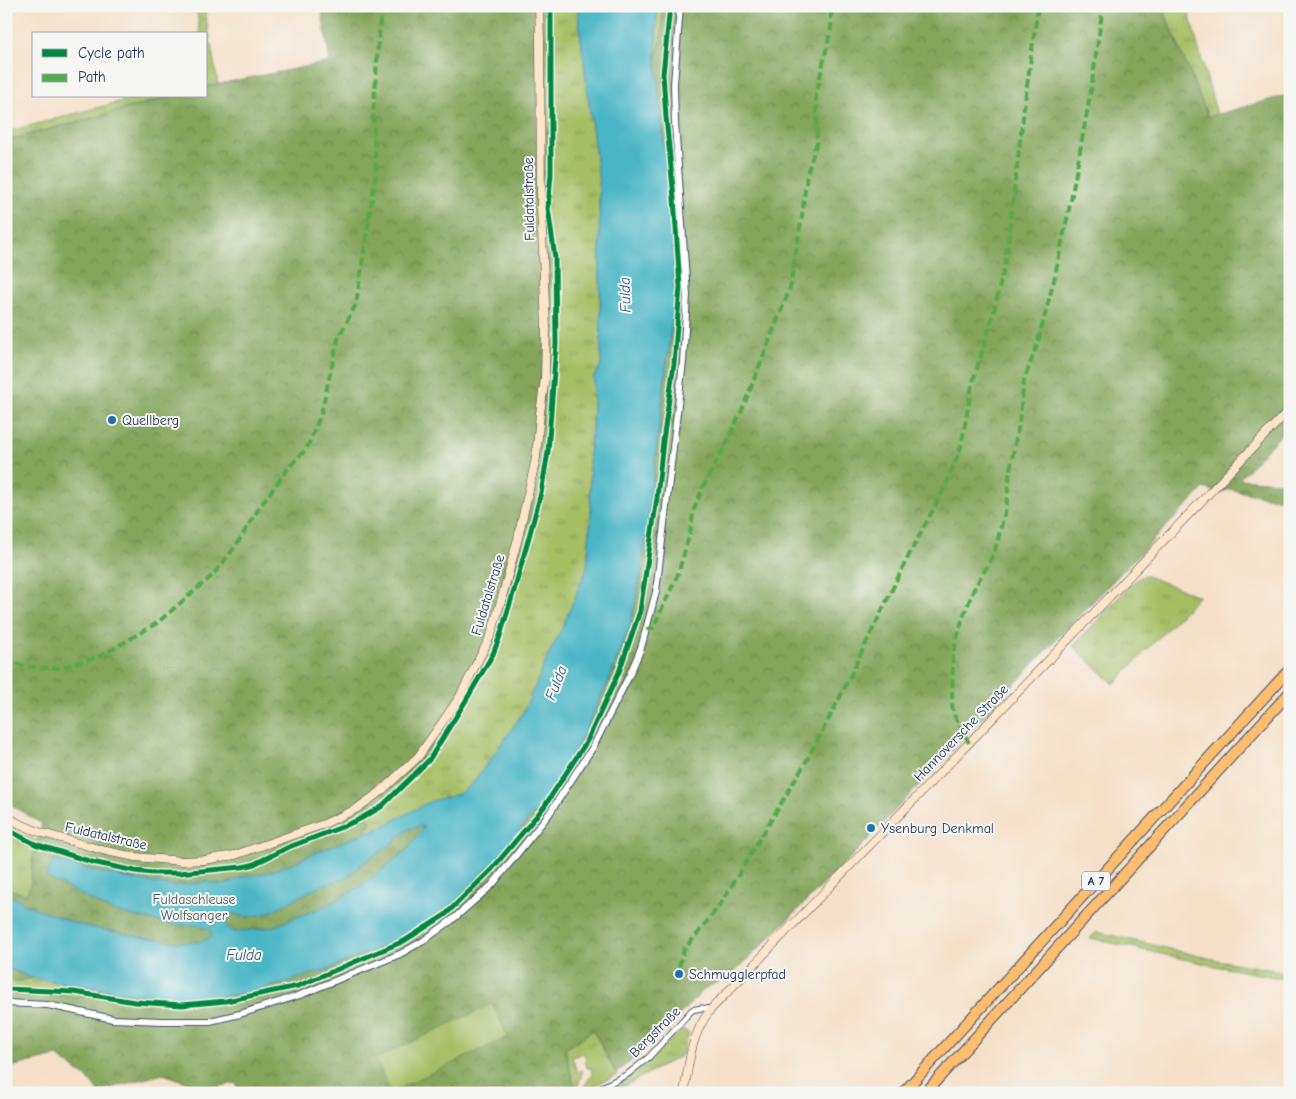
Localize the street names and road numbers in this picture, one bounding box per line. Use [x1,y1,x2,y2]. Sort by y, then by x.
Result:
street label: Fuldatalstraße [520,157,538,241]
street label: Fuldatalstraße [468,553,508,637]
street label: Hannoversche Straße [910,681,1012,785]
street label: Fuldatalstraße [63,818,149,854]
road number: A 7 [1082,871,1110,890]
street label: Bergstraße [626,1003,684,1061]

